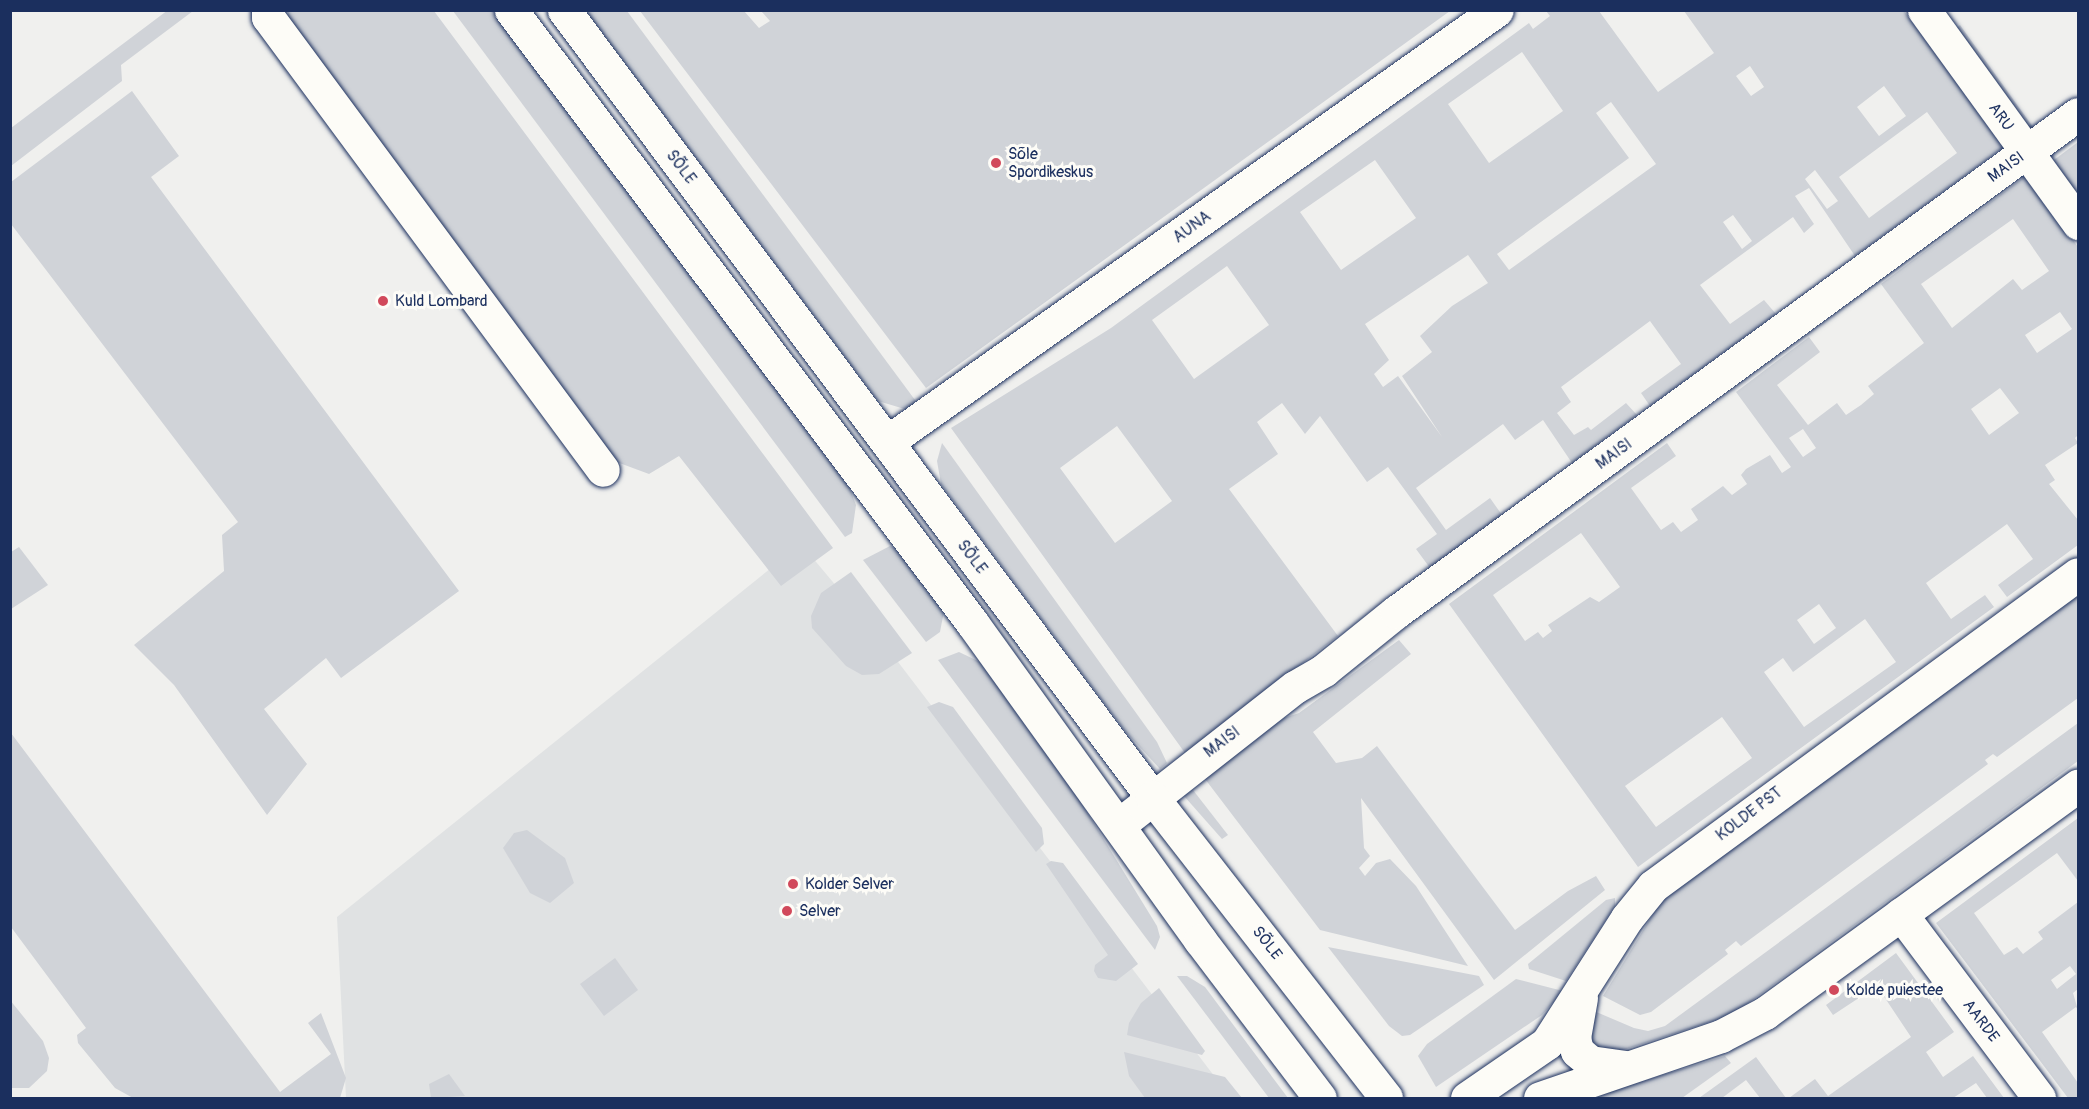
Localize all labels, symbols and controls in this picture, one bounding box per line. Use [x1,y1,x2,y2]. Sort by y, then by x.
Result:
street label: ARU [1984,99,2018,135]
place label: Sõle Spordikeskus [1008,144,1093,182]
street label: SÕLE [662,146,700,188]
street label: MAISI [1984,147,2028,187]
marker: Sõle Spordikeskus [989,156,1003,170]
street label: AUNA [1169,207,1215,247]
place label: Kuld Lombard [395,291,488,311]
marker: Kuld Lombard [376,294,390,308]
street label: MAISI [1592,434,1636,474]
street label: SÕLE [953,536,991,578]
street label: MAISI [1200,722,1244,762]
street label: KOLDE PST [1712,783,1786,845]
place label: Kolder Selver [805,874,894,894]
marker: Kolder Selver [786,877,800,891]
place label: Selver [799,901,841,921]
marker: Selver [780,904,794,918]
street label: SÕLE [1248,922,1286,964]
place label: Kolde puiestee [1846,980,1943,1000]
marker: Kolde puiestee [1827,983,1841,997]
street label: AARDE [1959,996,2003,1046]

